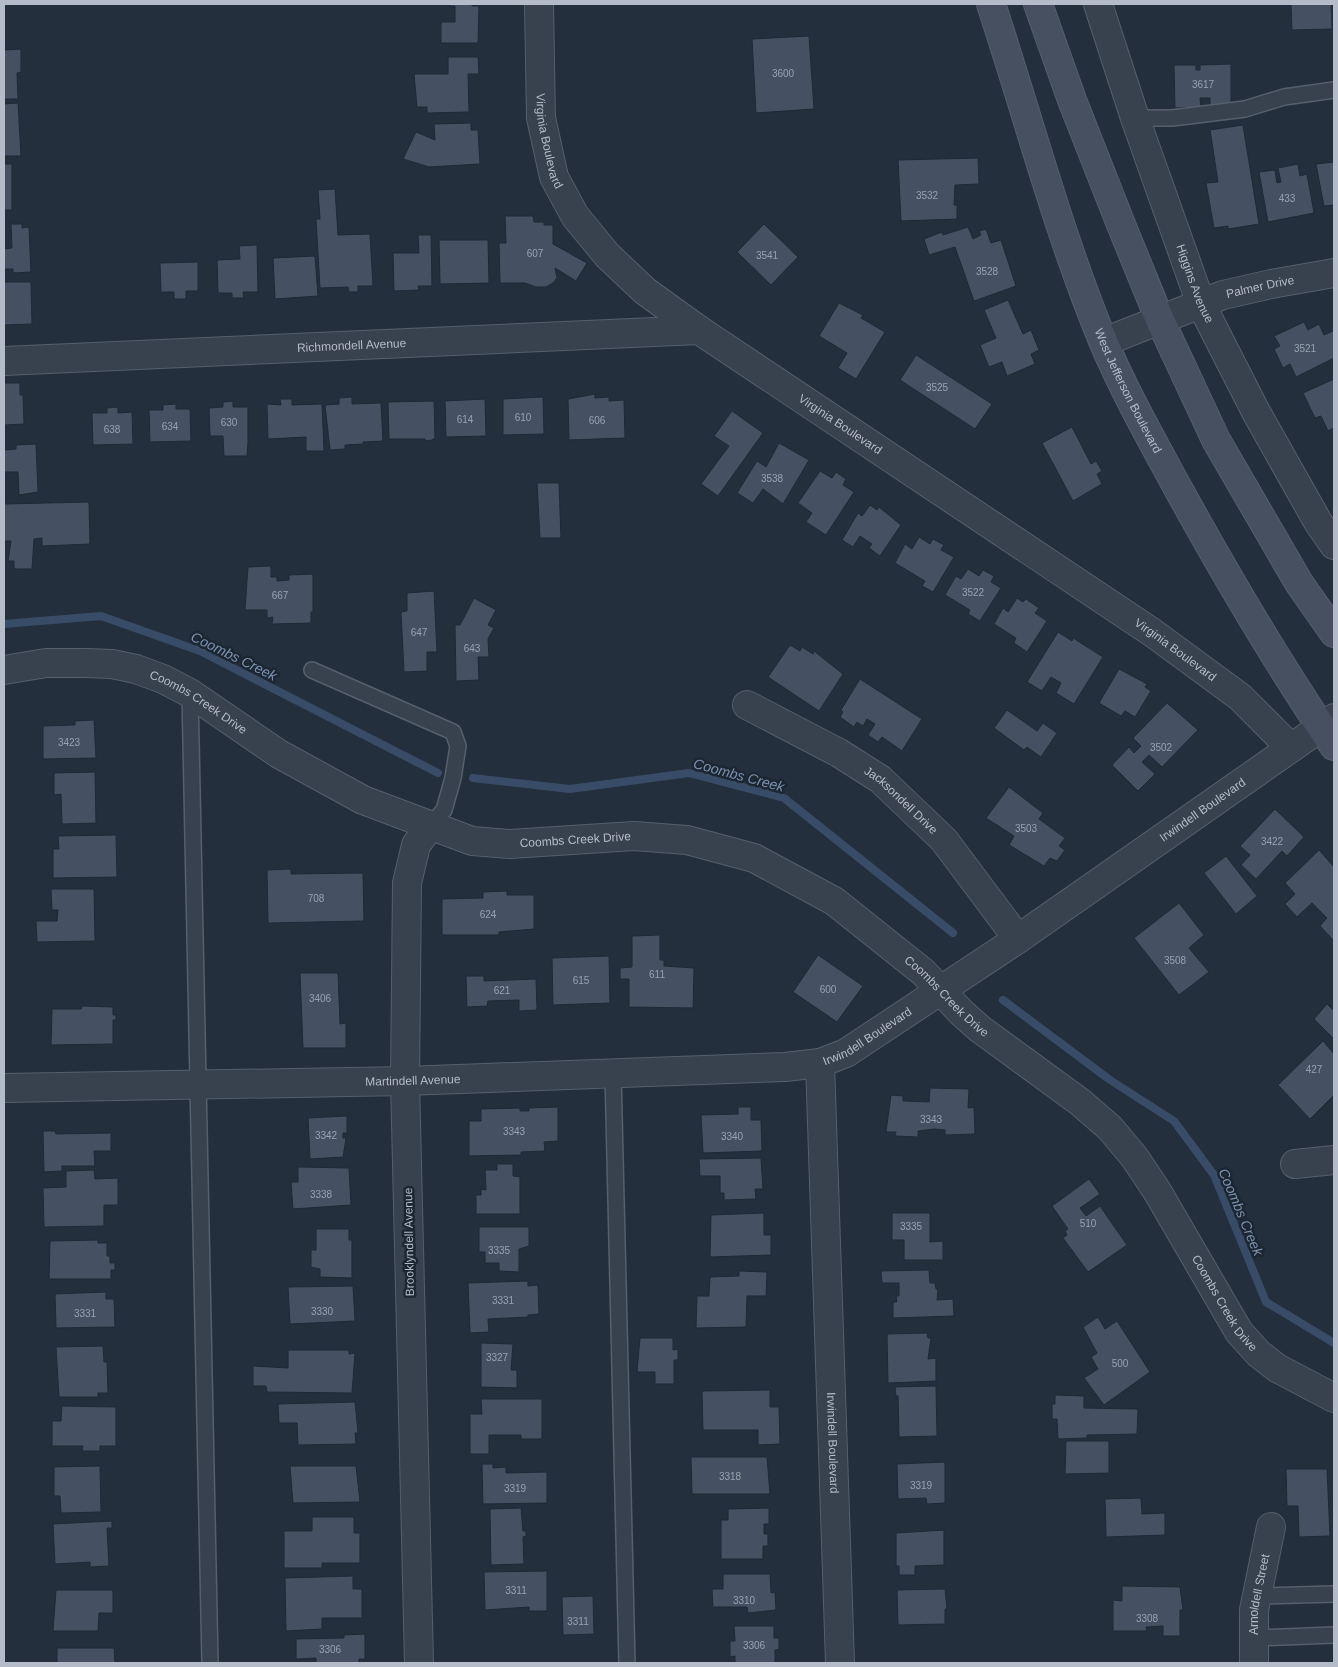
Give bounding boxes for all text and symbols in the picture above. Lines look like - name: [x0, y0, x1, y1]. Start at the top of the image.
- house number: 3600: [772, 68, 795, 79]
- house number: 3617: [1192, 79, 1215, 90]
- street label: Virginia Boulevard: [534, 93, 566, 191]
- house number: 3532: [916, 190, 939, 201]
- house number: 433: [1279, 193, 1296, 204]
- street label: Higgins Avenue: [1173, 242, 1217, 326]
- house number: 607: [527, 248, 544, 259]
- house number: 3541: [756, 250, 779, 261]
- house number: 3528: [976, 266, 999, 277]
- street label: Palmer Drive: [1225, 273, 1296, 301]
- street label: West Jefferson Boulevard: [1092, 327, 1165, 456]
- street label: Richmondell Avenue: [297, 336, 407, 355]
- house number: 3521: [1294, 343, 1317, 354]
- house number: 3525: [926, 382, 949, 393]
- street label: Virginia Boulevard: [796, 391, 885, 457]
- house number: 610: [515, 412, 532, 423]
- house number: 614: [457, 414, 474, 425]
- house number: 606: [589, 415, 606, 426]
- house number: 630: [221, 417, 238, 428]
- house number: 634: [162, 421, 179, 432]
- house number: 638: [104, 424, 121, 435]
- house number: 3538: [761, 473, 784, 484]
- house number: 3522: [962, 587, 985, 598]
- house number: 667: [272, 590, 289, 601]
- street label: Virginia Boulevard: [1132, 616, 1219, 684]
- house number: 647: [411, 627, 428, 638]
- water label: Coombs Creek: [189, 628, 280, 684]
- house number: 643: [464, 643, 481, 654]
- street label: Coombs Creek Drive: [148, 668, 250, 737]
- house number: 3423: [58, 737, 81, 748]
- house number: 3502: [1150, 742, 1173, 753]
- water label: Coombs Creek: [692, 755, 787, 795]
- street label: Jacksondell Drive: [862, 764, 941, 837]
- street label: Irwindell Boulevard: [1157, 775, 1248, 845]
- house number: 3503: [1015, 823, 1038, 834]
- street label: Coombs Creek Drive: [519, 829, 632, 850]
- house number: 3422: [1261, 836, 1284, 847]
- house number: 708: [308, 893, 325, 904]
- house number: 624: [480, 909, 497, 920]
- street label: Coombs Creek Drive: [902, 953, 992, 1040]
- house number: 3508: [1164, 955, 1187, 966]
- house number: 611: [649, 969, 665, 980]
- house number: 615: [573, 975, 590, 986]
- house number: 600: [820, 984, 837, 995]
- house number: 621: [494, 985, 511, 996]
- house number: 3406: [309, 993, 332, 1004]
- street label: Irwindell Boulevard: [821, 1004, 914, 1068]
- house number: 427: [1306, 1064, 1323, 1075]
- street label: Martindell Avenue: [365, 1072, 461, 1089]
- house number: 3343: [920, 1114, 943, 1125]
- house number: 3343: [503, 1126, 526, 1137]
- house number: 3342: [315, 1130, 338, 1141]
- house number: 3340: [721, 1131, 744, 1142]
- water label: Coombs Creek: [1215, 1166, 1267, 1259]
- street label: Brooklyndell Avenue: [401, 1187, 417, 1296]
- house number: 3338: [310, 1189, 333, 1200]
- house number: 510: [1080, 1218, 1097, 1229]
- house number: 3335: [900, 1221, 923, 1232]
- house number: 3335: [488, 1245, 511, 1256]
- street label: Coombs Creek Drive: [1189, 1253, 1260, 1354]
- house number: 3331: [492, 1295, 515, 1306]
- house number: 3330: [311, 1306, 334, 1317]
- house number: 3331: [74, 1308, 97, 1319]
- house number: 3327: [486, 1352, 509, 1363]
- house number: 500: [1112, 1358, 1129, 1369]
- street label: Irwindell Boulevard: [824, 1392, 841, 1494]
- house number: 3318: [719, 1471, 742, 1482]
- house number: 3319: [910, 1480, 933, 1491]
- house number: 3319: [504, 1483, 527, 1494]
- street label: Arnoldell Street: [1247, 1552, 1272, 1635]
- house number: 3311: [505, 1585, 527, 1596]
- house number: 3310: [733, 1595, 756, 1606]
- house number: 3308: [1136, 1613, 1159, 1624]
- house number: 3311: [567, 1616, 589, 1627]
- house number: 3306: [743, 1640, 766, 1651]
- house number: 3306: [319, 1644, 342, 1655]

